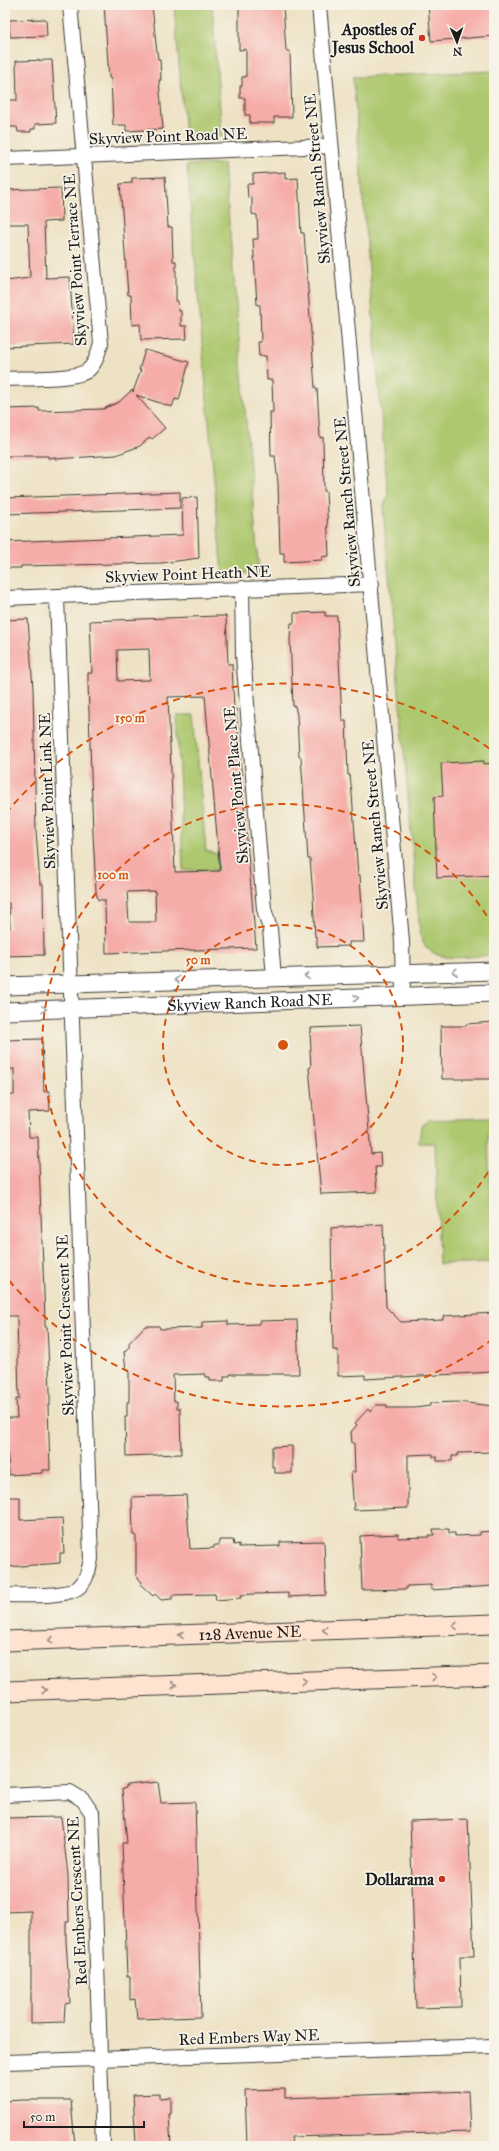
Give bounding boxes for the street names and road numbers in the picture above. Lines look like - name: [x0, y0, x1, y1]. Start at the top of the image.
- street label: Skyview Ranch Street NE: [300, 93, 334, 265]
- street label: Skyview Point Road NE: [89, 124, 247, 148]
- street label: Skyview Point Terrace NE: [59, 173, 91, 347]
- street label: Skyview Ranch Street NE: [330, 416, 364, 588]
- street label: Skyview Point Heath NE: [105, 562, 271, 586]
- street label: Skyview Point Place NE: [220, 705, 252, 865]
- street label: Skyview Point Link NE: [35, 712, 59, 870]
- street label: Skyview Ranch Street NE: [358, 739, 392, 911]
- street label: Skyview Ranch Road NE: [167, 989, 333, 1015]
- street label: Skyview Point Crescent NE: [52, 1234, 78, 1416]
- street label: 128 Avenue NE: [198, 1621, 302, 1644]
- street label: Red Embers Crescent NE: [63, 1816, 91, 1986]
- street label: Red Embers Way NE: [178, 2025, 320, 2049]

